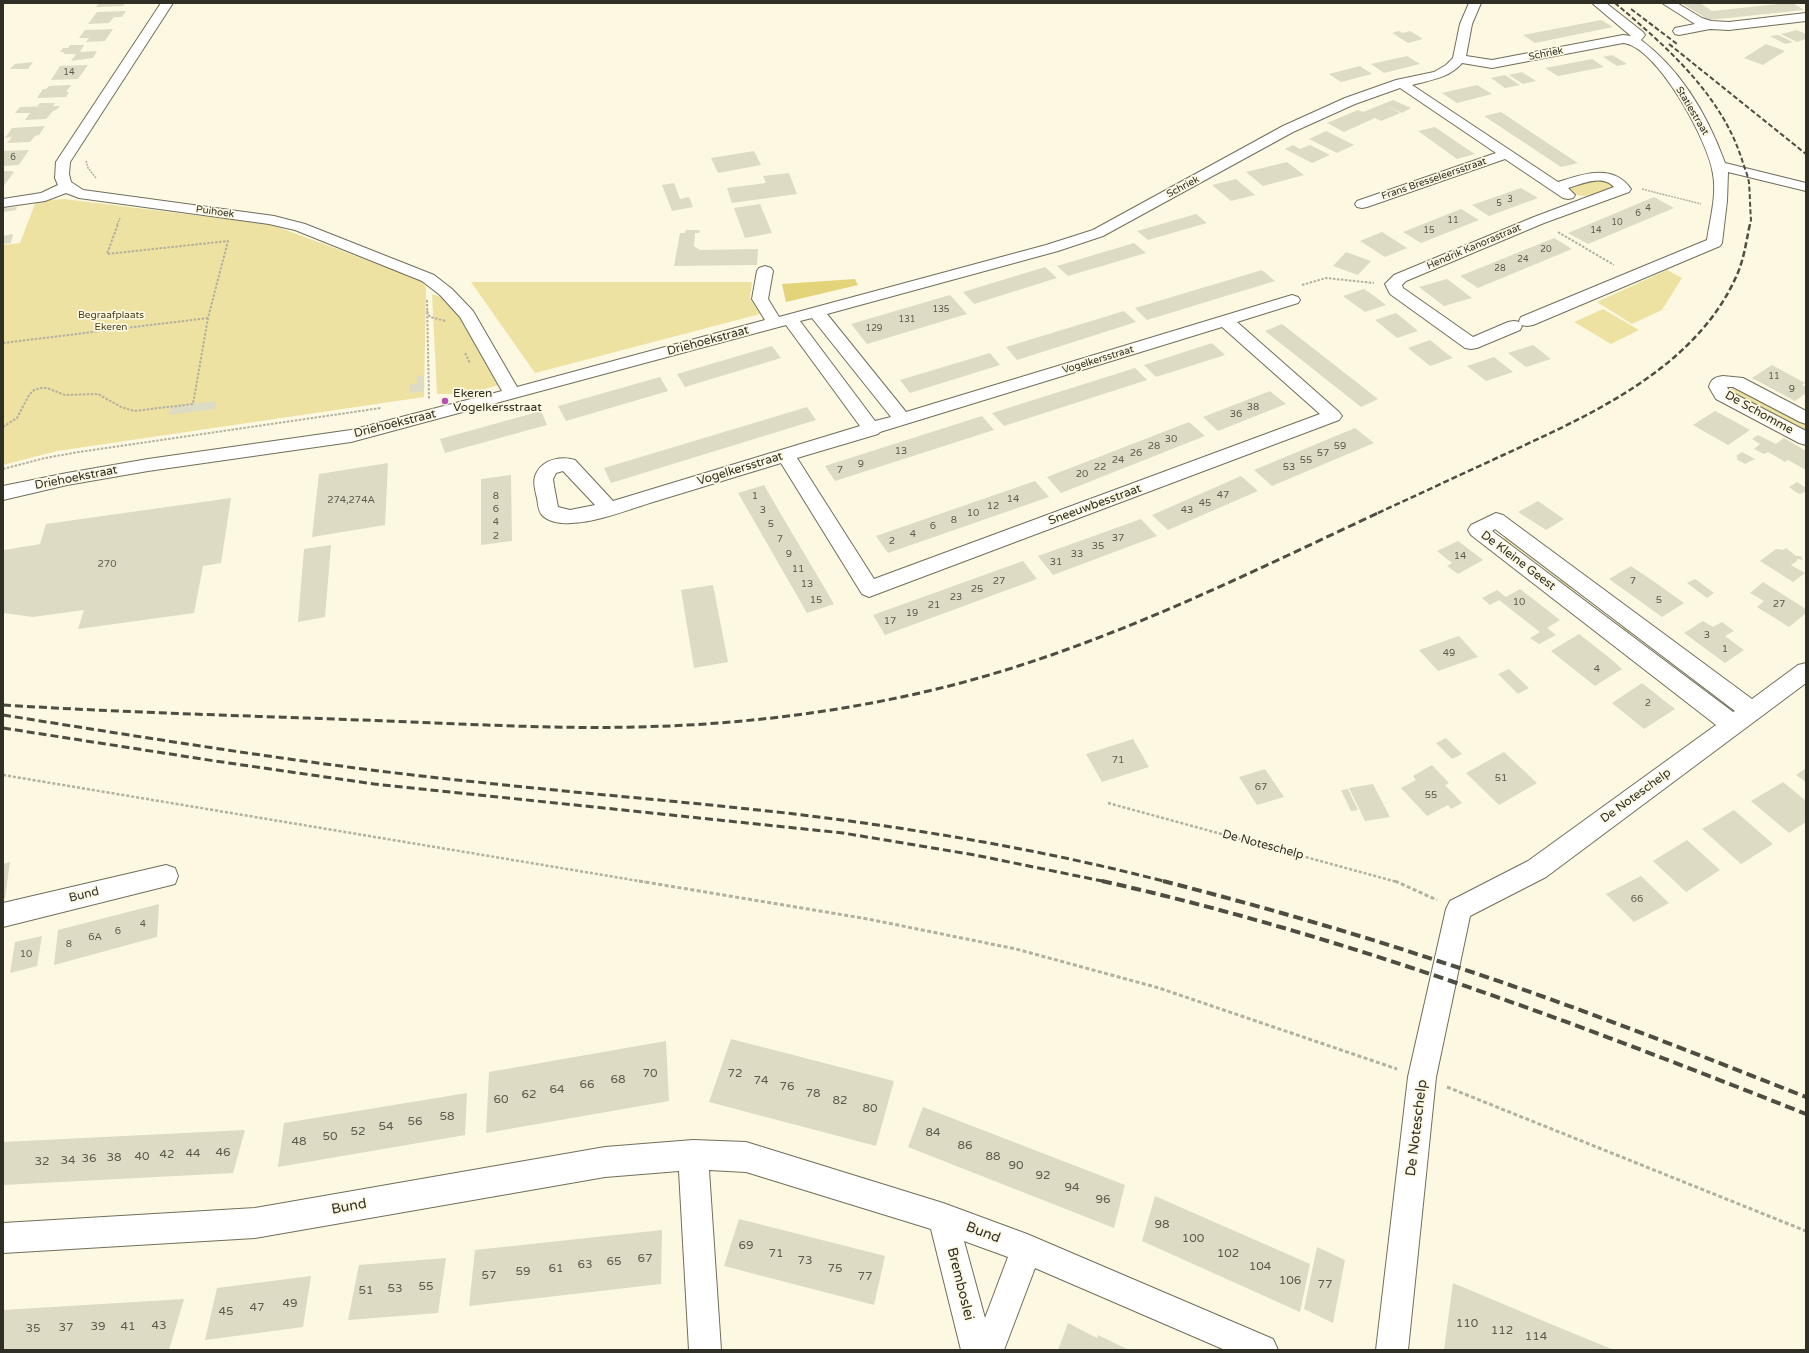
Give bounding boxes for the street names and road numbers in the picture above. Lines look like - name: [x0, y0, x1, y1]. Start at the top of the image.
- street label: Schriek: [1528, 45, 1564, 63]
- street label: Statiestraat: [1673, 85, 1711, 137]
- street label: Frans Bresseleersstraat: [1380, 155, 1488, 203]
- street label: Schriek: [1165, 173, 1201, 201]
- street label: Puihoek: [195, 203, 235, 221]
- street label: Hendrik Kanorastraat: [1425, 222, 1523, 272]
- street label: Driehoekstraat: [666, 323, 750, 359]
- street label: Vogelkersstraat: [1061, 343, 1135, 377]
- street label: De Schomme: [1722, 388, 1796, 438]
- street label: Driehoekstraat: [353, 407, 437, 441]
- street label: Vogelkersstraat: [695, 449, 785, 489]
- street label: Driehoekstraat: [33, 463, 119, 493]
- street label: Sneeuwbesstraat: [1047, 481, 1143, 529]
- street label: De Kleine Geest: [1478, 528, 1558, 594]
- street label: De Noteschelp: [1598, 766, 1674, 826]
- street label: De Noteschelp: [1221, 827, 1305, 863]
- street label: Bund: [67, 884, 101, 906]
- street label: De Noteschelp: [1403, 1079, 1431, 1177]
- street label: Bund: [330, 1196, 368, 1218]
- street label: Bund: [963, 1219, 1003, 1247]
- street label: Bremboslei: [943, 1246, 977, 1322]

